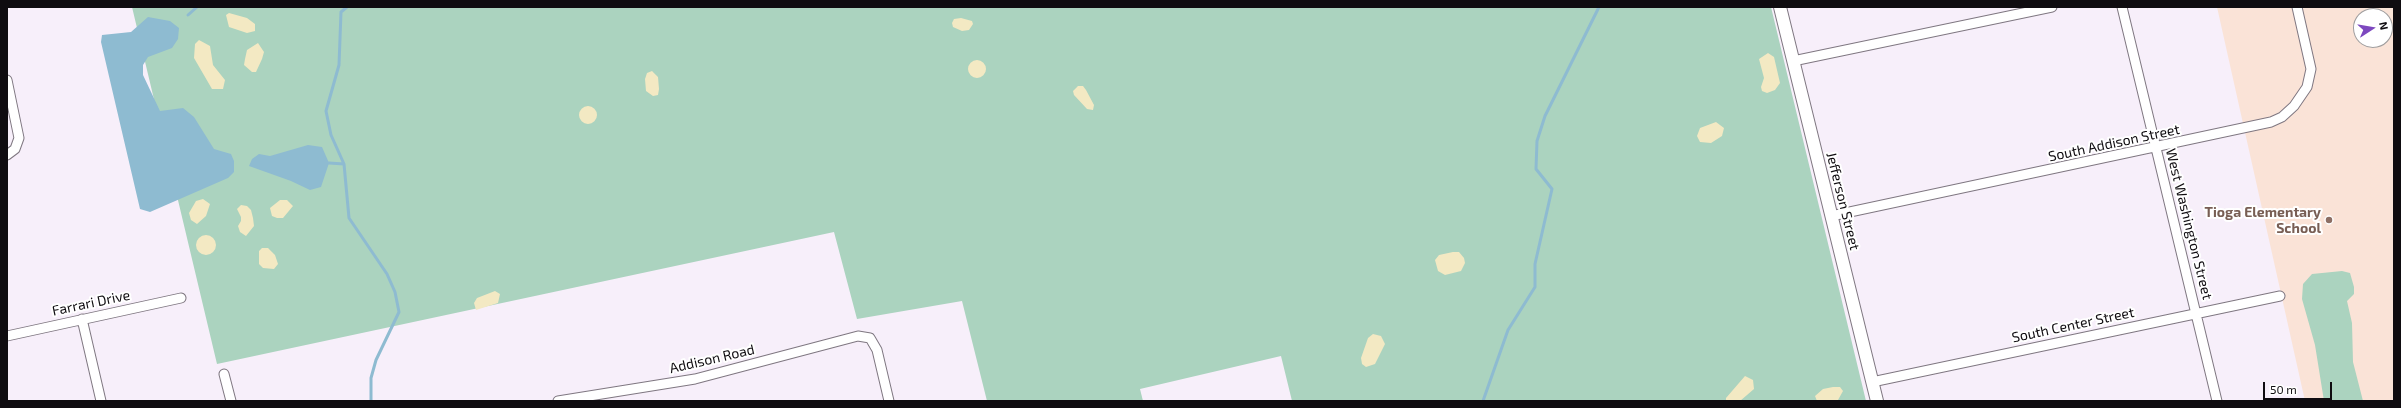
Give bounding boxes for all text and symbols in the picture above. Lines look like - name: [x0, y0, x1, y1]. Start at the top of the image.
- north arrow: [2353, 8, 2393, 48]
- text: N: [2377, 20, 2391, 31]
- street label: South Addison Street: [2047, 121, 2181, 165]
- street label: West Washington Street: [2162, 147, 2216, 301]
- street label: Jefferson Street: [1823, 150, 1863, 252]
- place label: Tioga Elementary School: [2205, 204, 2321, 236]
- marker: Tioga Elementary School: [2324, 215, 2334, 225]
- street label: Farrari Drive: [50, 287, 132, 319]
- street label: South Center Street: [2010, 304, 2136, 346]
- street label: Addison Road: [668, 341, 756, 377]
- scale bar: [2265, 374, 2334, 400]
- text: 50 m: [2270, 382, 2297, 396]

